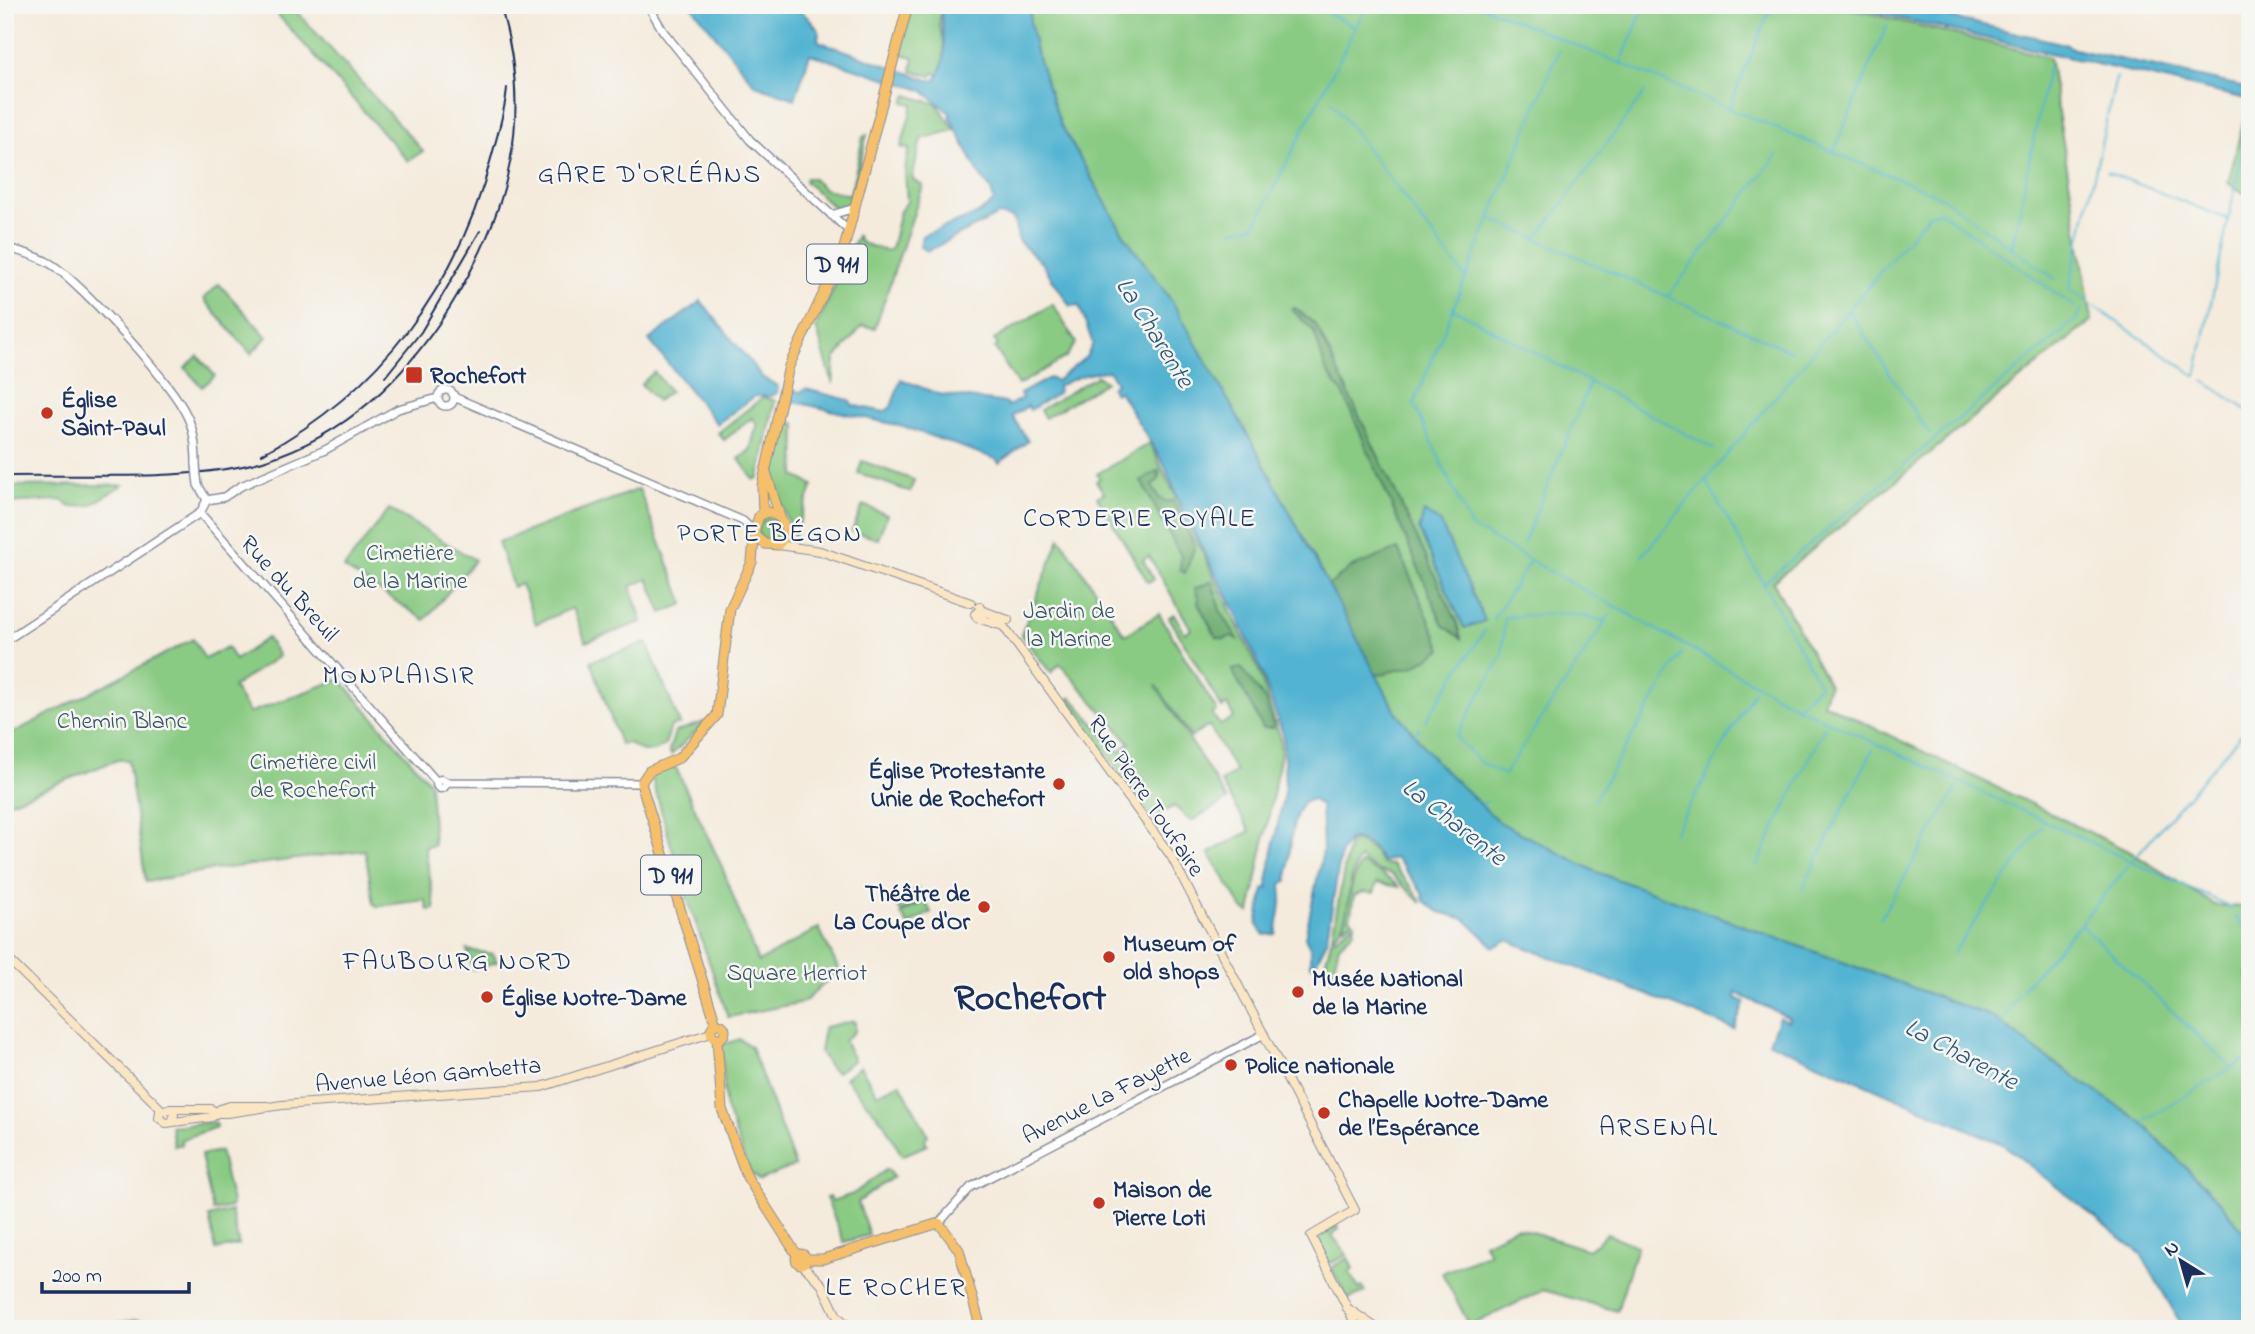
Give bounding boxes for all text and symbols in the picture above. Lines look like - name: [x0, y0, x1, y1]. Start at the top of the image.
- district label: GARE D'ORLÉANS: [538, 157, 762, 195]
- road number: D 911: [807, 244, 867, 284]
- water label: La Charente: [1105, 271, 1203, 397]
- place label: Rochefort: [430, 360, 527, 395]
- marker: Rochefort: [404, 365, 424, 385]
- place label: Église Saint-Paul: [61, 384, 166, 447]
- marker: Église Saint-Paul: [39, 405, 55, 421]
- district label: CORDERIE ROYALE: [1023, 501, 1257, 539]
- district label: PORTE BÉGON: [677, 516, 863, 554]
- street label: Rue du Breuil: [231, 528, 346, 651]
- park label: Cimetière de la Marine: [352, 537, 468, 600]
- park label: Jardin de la Marine: [1023, 595, 1115, 658]
- district label: MONPLAISIR: [323, 658, 475, 696]
- park label: Chemin Blanc: [57, 705, 187, 740]
- street label: Rue Pierre Toufaire: [1078, 709, 1212, 884]
- park label: Cimetière civil de Rochefort: [250, 746, 376, 809]
- place label: Église Protestante Unie de Rochefort: [868, 755, 1046, 818]
- water label: La Charente: [1393, 770, 1515, 877]
- marker: Église Protestante Unie de Rochefort: [1051, 776, 1067, 792]
- road number: D 911: [641, 856, 701, 894]
- place label: Théâtre de La Coupe d'Or: [834, 878, 971, 941]
- marker: Théâtre de La Coupe d'Or: [976, 899, 992, 915]
- place label: Museum of old shops: [1123, 928, 1237, 991]
- district label: FAUBOURG NORD: [342, 944, 573, 982]
- marker: Museum of old shops: [1101, 949, 1117, 965]
- park label: Square Herriot: [727, 957, 867, 992]
- place label: Musée National de la Marine: [1312, 963, 1463, 1026]
- district label: Rochefort: [954, 972, 1106, 1028]
- place label: Église Notre-Dame: [501, 982, 688, 1018]
- marker: Musée National de la Marine: [1290, 984, 1306, 1000]
- marker: Église Notre-Dame: [479, 989, 495, 1005]
- water label: La Charente: [1897, 1010, 2025, 1102]
- street label: Avenue La Fayette: [1017, 1040, 1198, 1156]
- street label: Avenue Léon Gambetta: [314, 1049, 543, 1104]
- place label: Police nationale: [1245, 1050, 1395, 1085]
- marker: Police nationale: [1223, 1057, 1239, 1073]
- place label: Chapelle Notre-Dame de l’Espérance: [1338, 1084, 1549, 1147]
- marker: Chapelle Notre-Dame de l’Espérance: [1316, 1105, 1332, 1121]
- district label: ARSENAL: [1599, 1110, 1719, 1148]
- place label: Maison de Pierre Loti: [1113, 1174, 1213, 1237]
- marker: Maison de Pierre Loti: [1091, 1195, 1107, 1211]
- north arrow: [2146, 1226, 2216, 1296]
- text: N: [2159, 1235, 2186, 1264]
- scale bar: [42, 1250, 189, 1294]
- text: 200 m: [52, 1262, 102, 1292]
- district label: LE ROCHER: [825, 1270, 967, 1308]

